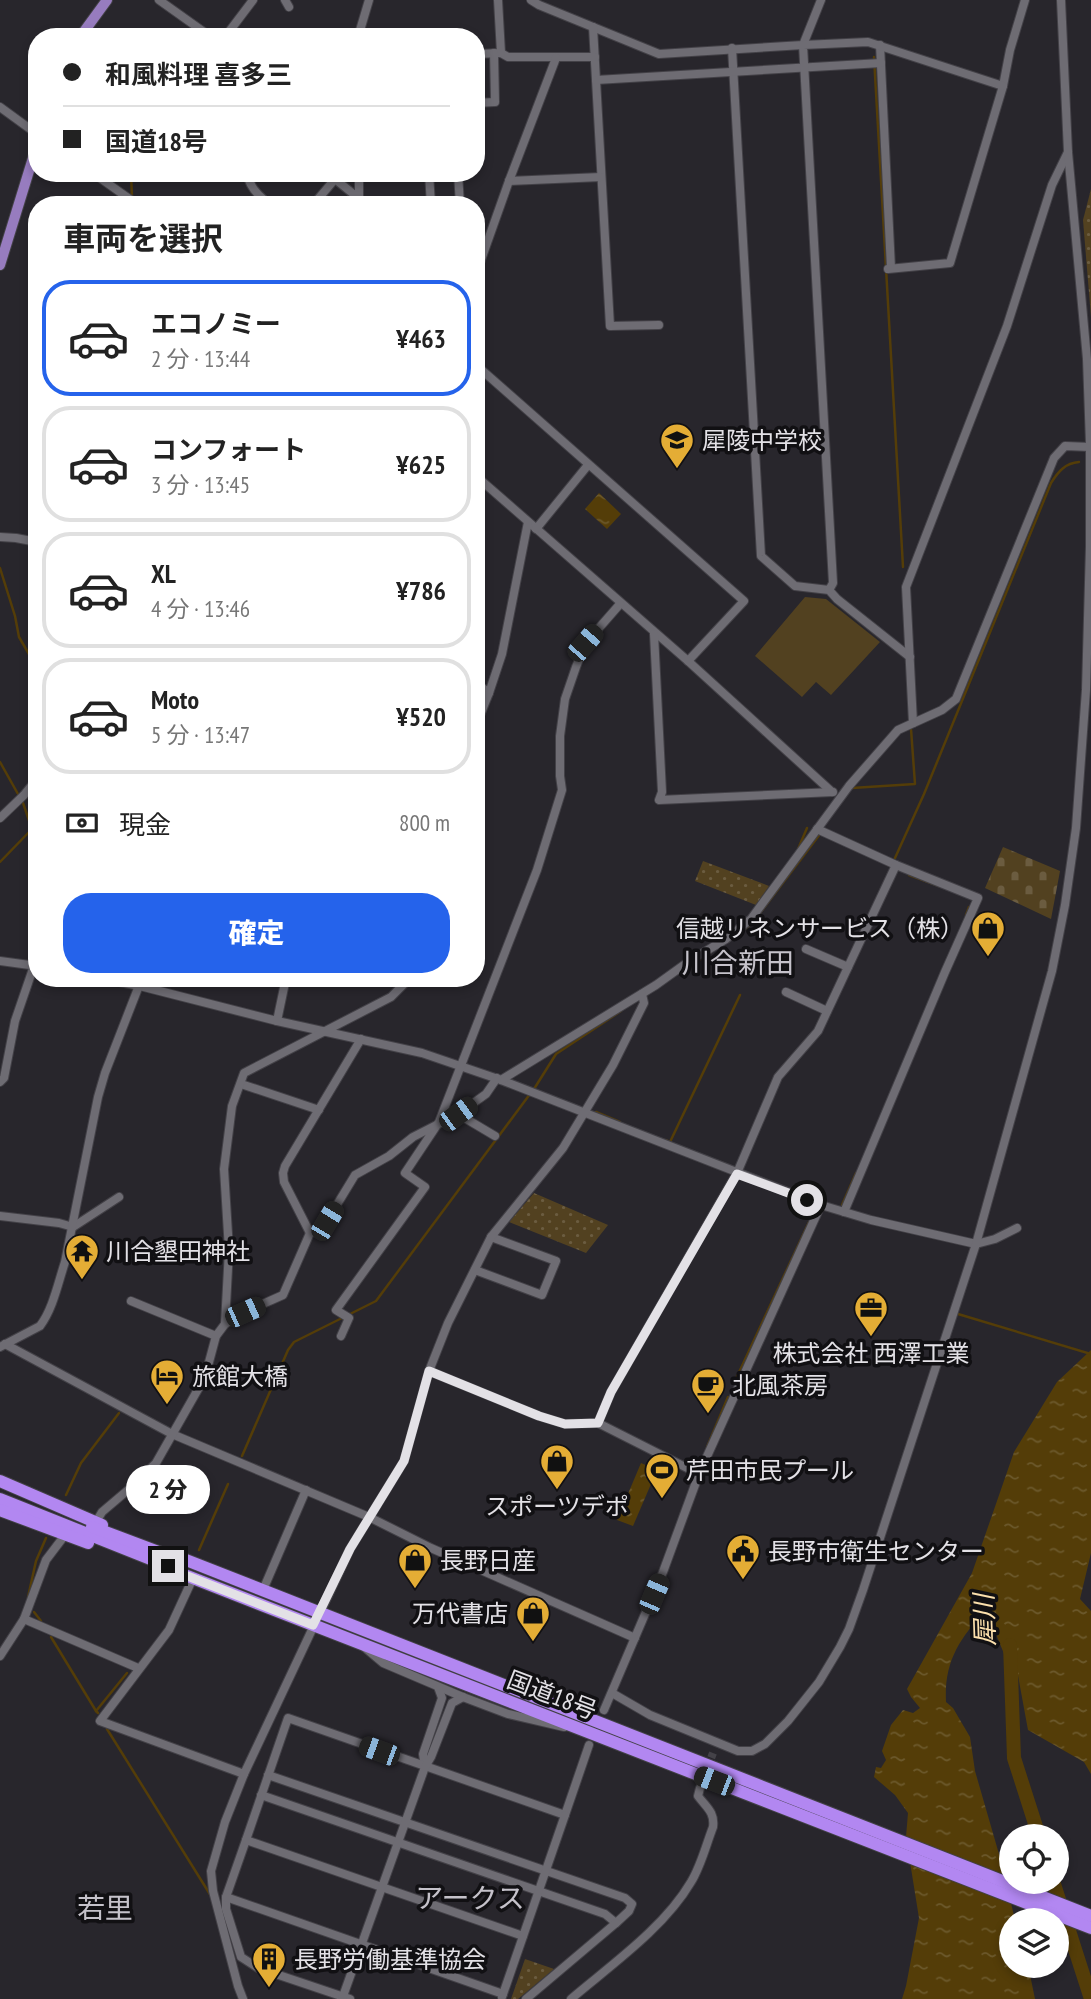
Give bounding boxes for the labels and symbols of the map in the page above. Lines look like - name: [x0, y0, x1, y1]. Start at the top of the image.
- school or university icon: 犀陵中学校: [658, 421, 696, 470]
- place label: 犀陵中学校: [702, 425, 822, 456]
- car: [564, 620, 607, 666]
- shop icon: 信越リネンサービス（株）: [969, 909, 1007, 958]
- place label: 信越リネンサービス（株）: [676, 913, 964, 944]
- district label: 川合新田: [682, 944, 794, 981]
- car: [435, 1093, 482, 1135]
- route start: [791, 1184, 823, 1216]
- car: [308, 1198, 347, 1244]
- temple icon: 川合墾田神社: [63, 1232, 101, 1281]
- place label: 川合墾田神社: [106, 1236, 250, 1267]
- office icon: 株式会社 西澤工業: [852, 1289, 890, 1338]
- car: [222, 1294, 269, 1330]
- place label: 株式会社 西澤工業: [772, 1338, 970, 1369]
- hotel icon: 旅館大橋: [148, 1357, 186, 1406]
- place label: 旅館大橋: [192, 1361, 288, 1392]
- cafe icon: 北風茶房: [689, 1366, 727, 1415]
- place label: 北風茶房: [732, 1370, 828, 1401]
- shop icon: スポーツデポ: [538, 1442, 576, 1491]
- sports icon: 芹田市民プール: [643, 1451, 681, 1500]
- place label: 芹田市民プール: [686, 1455, 854, 1486]
- callout: 2 分: [126, 1464, 210, 1514]
- place label: スポーツデポ: [485, 1491, 629, 1522]
- public building icon: 長野市衛生センター: [724, 1532, 762, 1581]
- place label: 長野市衛生センター: [768, 1536, 984, 1567]
- shop icon: 長野日産: [396, 1541, 434, 1590]
- place label: 長野日産: [440, 1545, 536, 1576]
- route end: [152, 1550, 184, 1582]
- car: [637, 1571, 672, 1617]
- water label: 犀川: [966, 1590, 1001, 1647]
- shop icon: 万代書店: [514, 1594, 552, 1643]
- place label: 万代書店: [412, 1598, 508, 1629]
- street label: 国道18号: [503, 1664, 601, 1726]
- car: [356, 1734, 403, 1768]
- car: [691, 1764, 738, 1798]
- district label: アークス: [415, 1879, 525, 1916]
- district label: 若里: [77, 1889, 133, 1926]
- building icon: 長野労働基準協会: [250, 1940, 288, 1989]
- place label: 長野労働基準協会: [294, 1944, 486, 1975]

